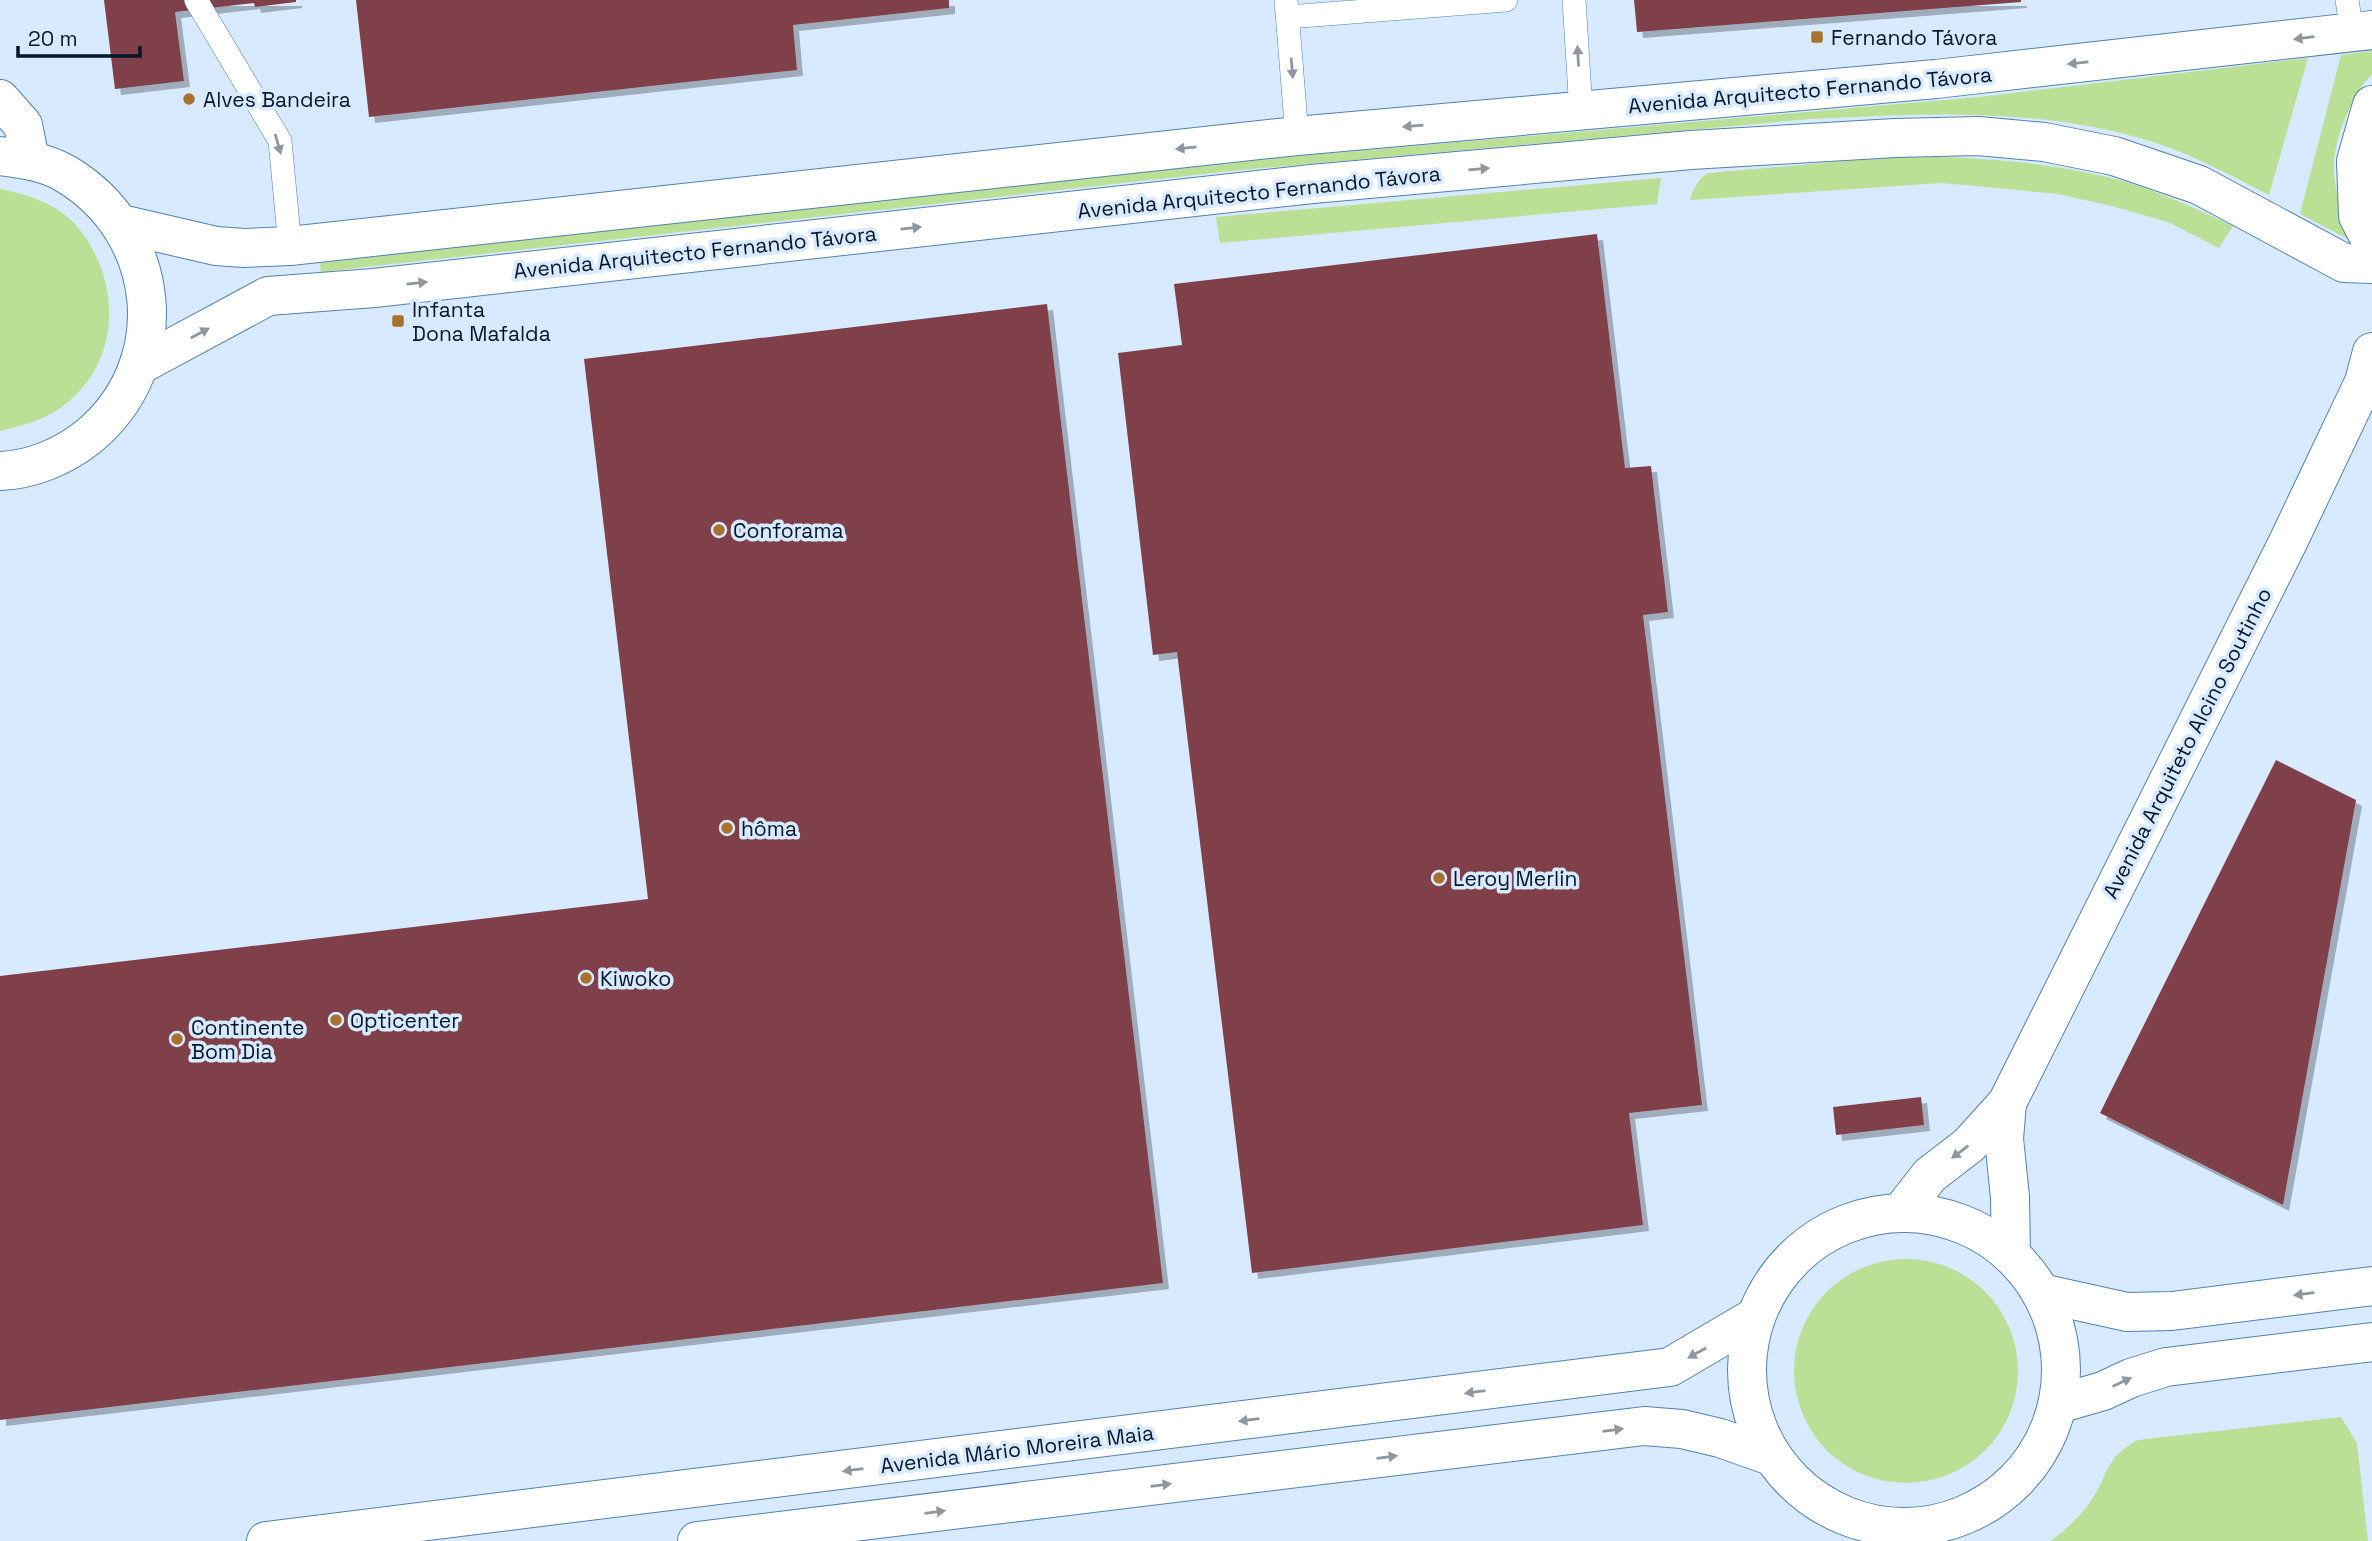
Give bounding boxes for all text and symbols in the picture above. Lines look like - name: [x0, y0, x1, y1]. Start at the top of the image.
- scale bar: [18, 14, 140, 58]
- place label: Fernando Távora: [1831, 24, 1997, 51]
- text: 20 m: [28, 25, 78, 52]
- marker: Fernando Távora: [1809, 29, 1825, 45]
- one-way arrow: [2293, 32, 2315, 43]
- one-way arrow: [1572, 44, 1583, 66]
- one-way arrow: [1287, 57, 1298, 79]
- one-way arrow: [2067, 58, 2089, 69]
- street label: Avenida Arquitecto Fernando Távora: [1627, 61, 1993, 119]
- place label: Alves Bandeira: [203, 86, 351, 113]
- marker: Alves Bandeira: [181, 91, 197, 107]
- one-way arrow: [1401, 121, 1423, 132]
- one-way arrow: [274, 133, 284, 154]
- one-way arrow: [1175, 143, 1197, 154]
- street label: Avenida Arquitecto Fernando Távora: [1076, 159, 1442, 225]
- one-way arrow: [1468, 163, 1490, 174]
- street label: Avenida Arquitecto Fernando Távora: [512, 219, 878, 285]
- one-way arrow: [901, 223, 923, 234]
- one-way arrow: [407, 277, 429, 288]
- place label: Infanta Dona Mafalda: [412, 296, 551, 347]
- marker: Infanta Dona Mafalda: [390, 313, 406, 329]
- one-way arrow: [190, 327, 210, 339]
- place label: Conforama: [733, 517, 844, 544]
- marker: Conforama: [711, 522, 727, 538]
- street label: Avenida Arquiteto Alcino Soutinho: [2097, 583, 2277, 903]
- place label: hôma: [741, 815, 797, 842]
- marker: hôma: [719, 820, 735, 836]
- place label: Leroy Merlin: [1453, 865, 1577, 892]
- marker: Leroy Merlin: [1431, 870, 1447, 886]
- place label: Kiwoko: [600, 965, 671, 992]
- marker: Kiwoko: [578, 970, 594, 986]
- place label: Opticenter: [350, 1007, 459, 1034]
- marker: Opticenter: [328, 1012, 344, 1028]
- place label: Continente Bom Dia: [191, 1014, 304, 1065]
- marker: Continente Bom Dia: [169, 1031, 185, 1047]
- one-way arrow: [1951, 1145, 1969, 1159]
- one-way arrow: [2293, 1289, 2315, 1300]
- one-way arrow: [1687, 1347, 1707, 1359]
- one-way arrow: [2112, 1376, 2132, 1388]
- one-way arrow: [1464, 1386, 1486, 1397]
- one-way arrow: [1238, 1415, 1260, 1426]
- street label: Avenida Mário Moreira Maia: [879, 1419, 1155, 1479]
- one-way arrow: [1602, 1424, 1624, 1435]
- one-way arrow: [1376, 1452, 1398, 1463]
- one-way arrow: [842, 1464, 864, 1475]
- one-way arrow: [1150, 1479, 1172, 1490]
- one-way arrow: [925, 1507, 947, 1518]

